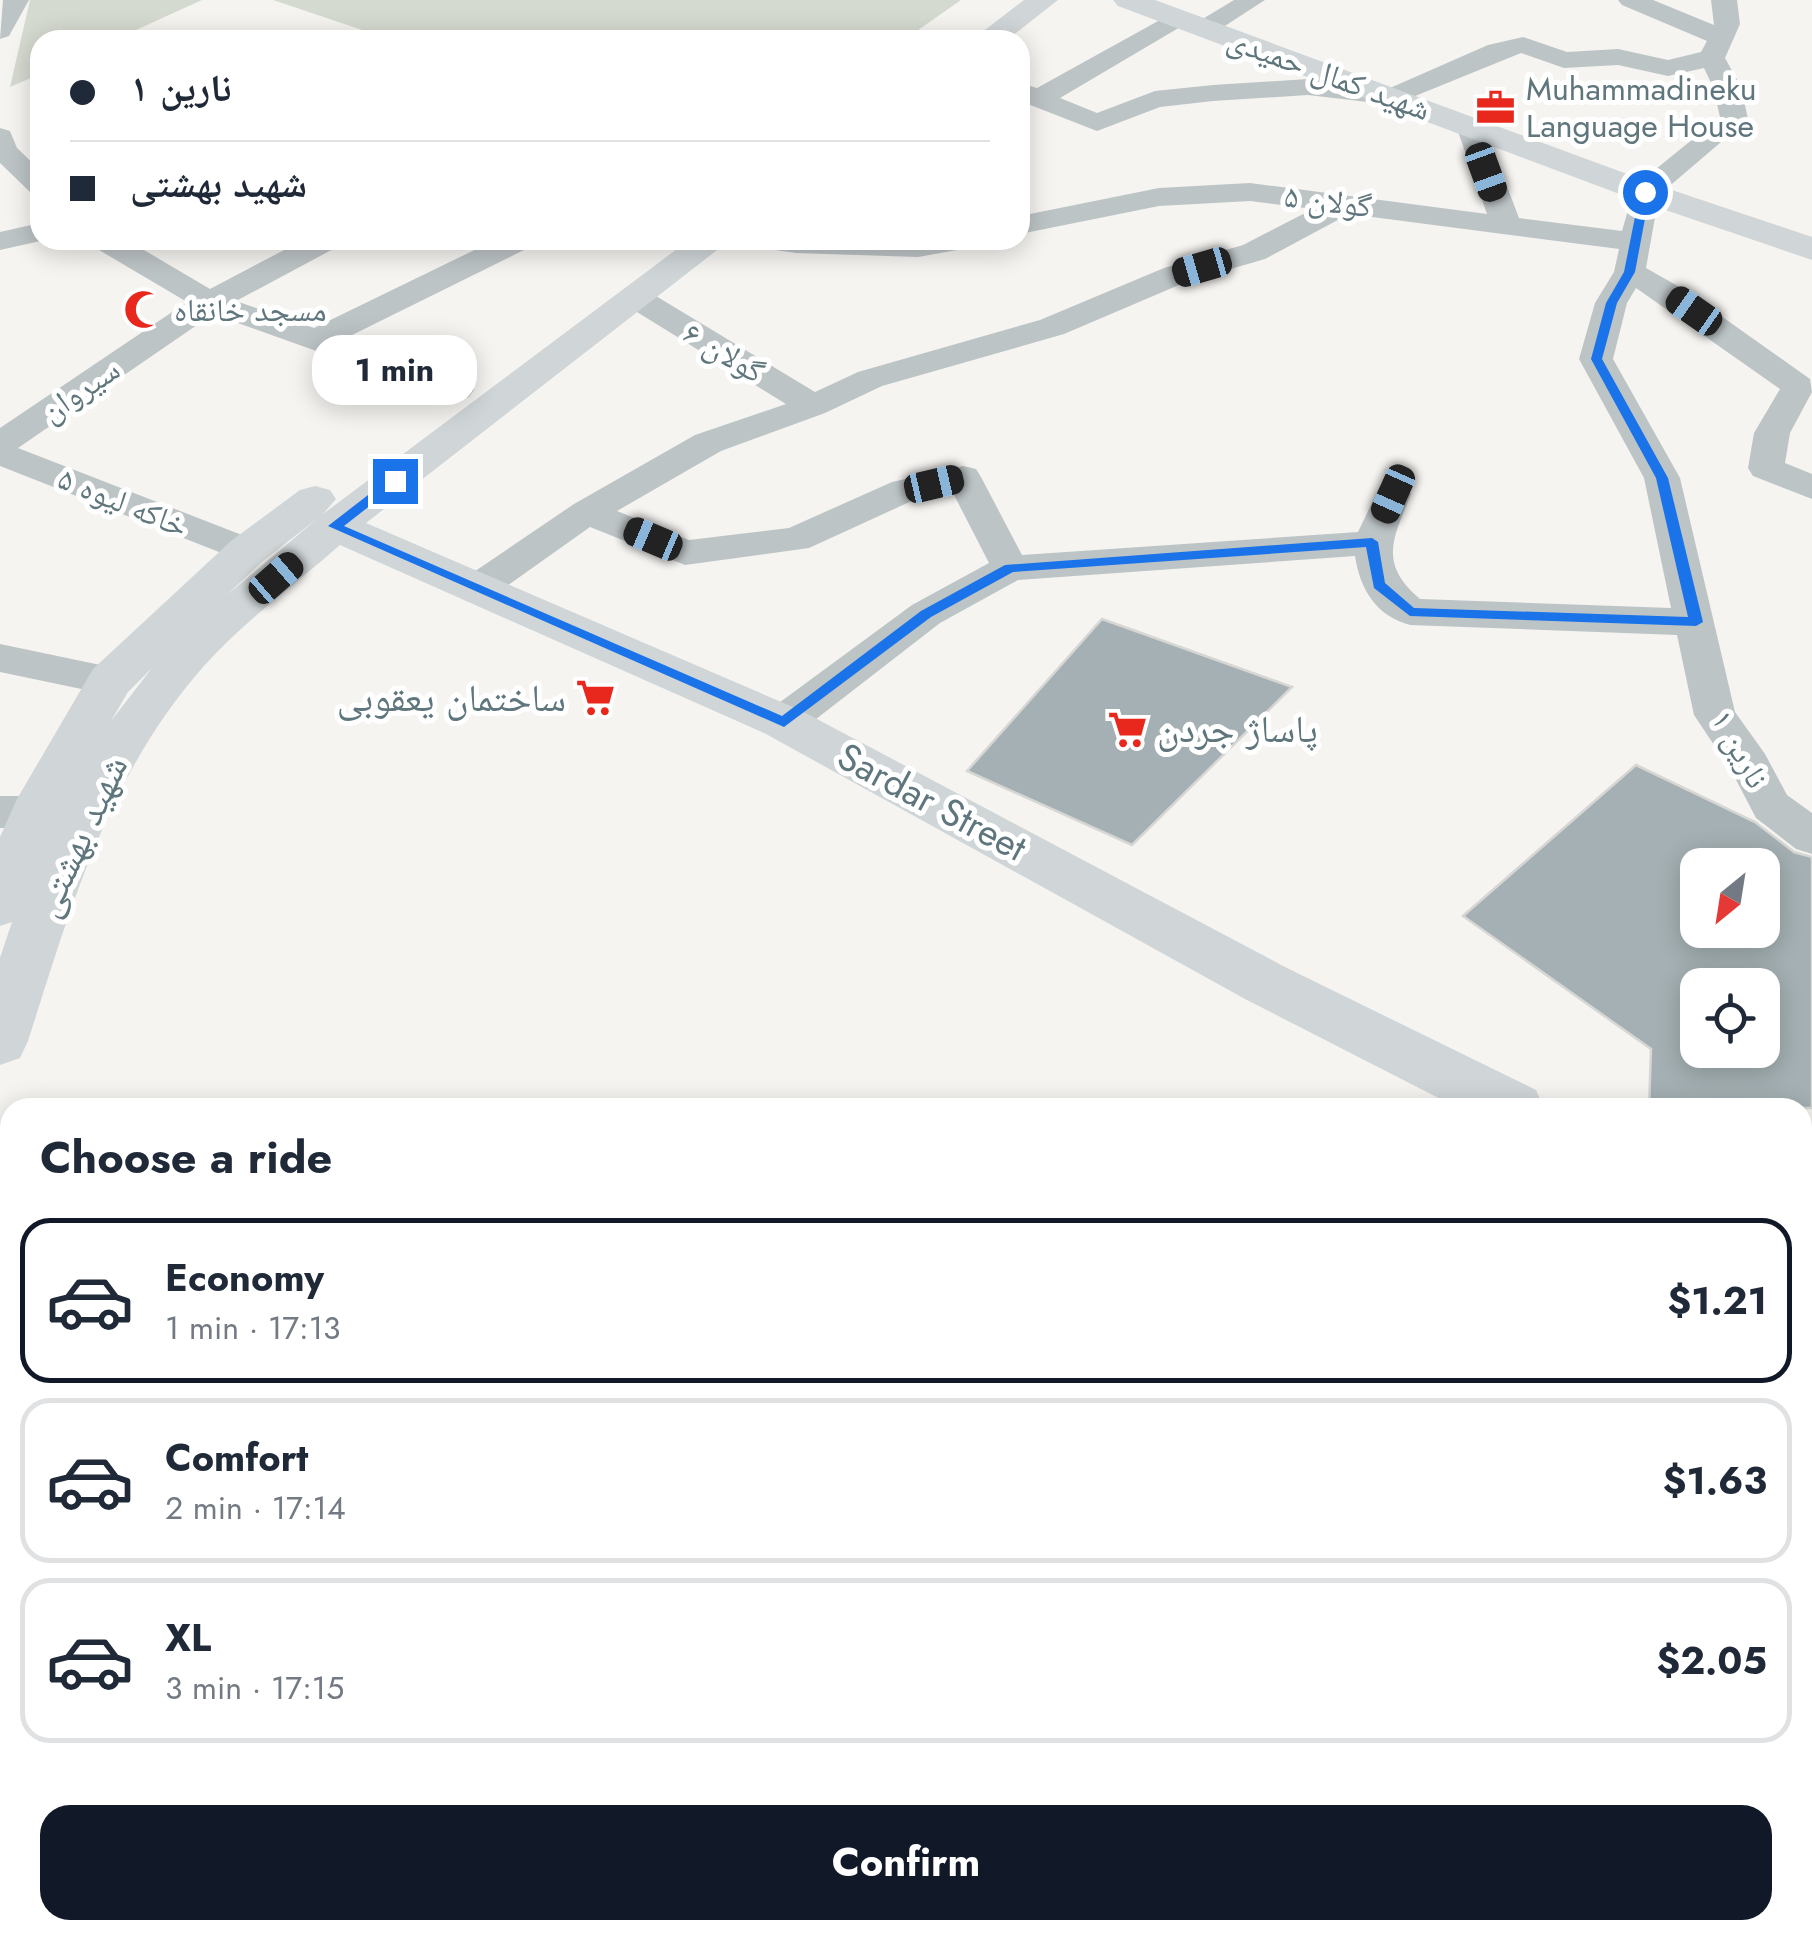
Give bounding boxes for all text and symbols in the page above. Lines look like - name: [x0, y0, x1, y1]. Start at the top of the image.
- street label: شهید کمال حمیدی: [1221, 16, 1437, 132]
- text: نارین ۱: [130, 60, 231, 115]
- place label: Muhammadineku Language House: [1526, 66, 1757, 149]
- office icon: Muhammadineku Language House: [1475, 86, 1517, 128]
- car: [1462, 139, 1510, 205]
- text: شهید بهشتی: [130, 156, 307, 211]
- route start: [1623, 170, 1668, 215]
- street label: گولان ۵: [1282, 173, 1374, 229]
- car: [1169, 244, 1235, 290]
- car: [1661, 282, 1727, 340]
- place label: مسجد خانقاه: [174, 287, 327, 333]
- mosque icon: مسجد خانقاه: [123, 289, 165, 331]
- street label: گولان ۶: [675, 310, 773, 394]
- callout: 1 min: [312, 336, 478, 406]
- street label: سیروان: [31, 347, 129, 433]
- text: 1 min: [355, 347, 434, 393]
- street label: خاکه لیوه ۵: [51, 455, 195, 549]
- route end: [373, 459, 418, 504]
- car: [1367, 460, 1419, 528]
- car: [901, 463, 967, 505]
- car: [620, 513, 686, 565]
- car: [244, 547, 308, 609]
- place label: ساختمان یعقوبی: [337, 670, 566, 725]
- supermarket icon: ساختمان یعقوبی: [575, 677, 617, 719]
- place label: پاساژ جردن: [1157, 701, 1318, 756]
- street label: نارین ۱: [1700, 702, 1780, 796]
- supermarket icon: پاساژ جردن: [1106, 708, 1148, 750]
- street label: Sardar Street: [828, 729, 1037, 874]
- street label: شهید بهشتی: [18, 746, 141, 926]
- north arrow: [1680, 848, 1780, 948]
- map controls: [1680, 848, 1780, 1068]
- button: locate: [1680, 968, 1780, 1068]
- text: Choose a ride: [40, 1125, 332, 1190]
- text: Economy: [165, 1250, 324, 1305]
- icon: car: [45, 1256, 135, 1346]
- text: $1.21: [1668, 1273, 1767, 1328]
- text: 1 min · 17:13: [165, 1305, 341, 1351]
- text: Comfort: [165, 1430, 308, 1485]
- icon: car: [45, 1436, 135, 1526]
- text: $1.63: [1663, 1453, 1767, 1508]
- text: 2 min · 17:14: [165, 1485, 346, 1531]
- text: XL: [165, 1610, 211, 1665]
- icon: car: [45, 1616, 135, 1706]
- text: $2.05: [1657, 1633, 1767, 1688]
- text: 3 min · 17:15: [165, 1665, 344, 1711]
- button: Confirm: [40, 1805, 1772, 1920]

